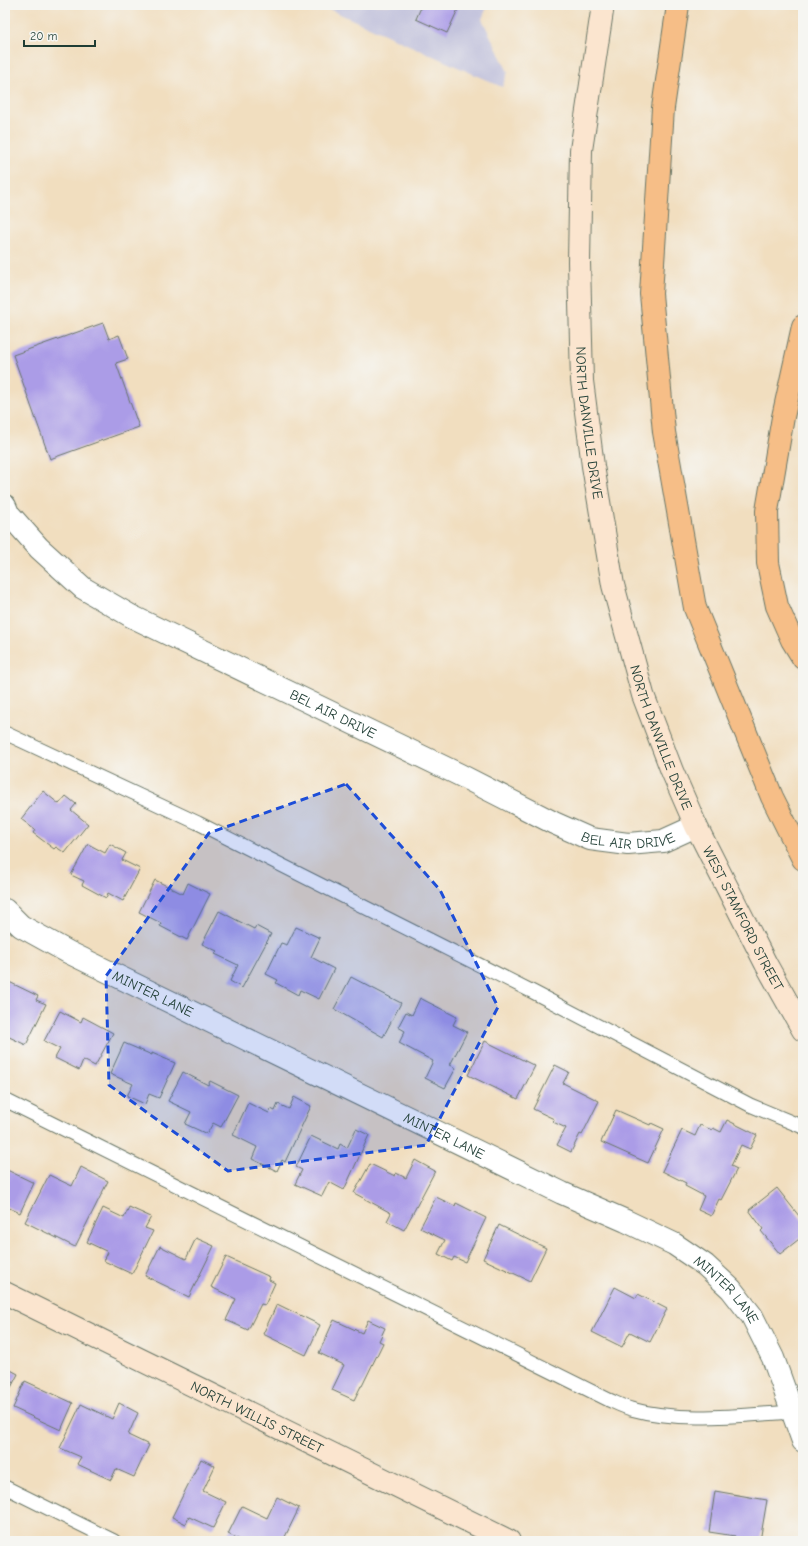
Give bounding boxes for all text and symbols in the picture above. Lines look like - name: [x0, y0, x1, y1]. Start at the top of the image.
- scale bar: [24, 22, 95, 48]
- text: 20 m: [30, 29, 58, 43]
- street label: NORTH DANVILLE DRIVE: [572, 346, 606, 500]
- street label: NORTH DANVILLE DRIVE: [626, 663, 696, 813]
- street label: BEL AIR DRIVE: [287, 686, 379, 742]
- street label: BEL AIR DRIVE: [578, 828, 678, 853]
- street label: WEST STAMFORD STREET: [699, 843, 787, 994]
- street label: MINTER LANE: [110, 967, 196, 1021]
- street label: MINTER LANE: [401, 1109, 487, 1163]
- street label: MINTER LANE: [690, 1252, 762, 1326]
- street label: NORTH WILLIS STREET: [188, 1378, 327, 1458]

